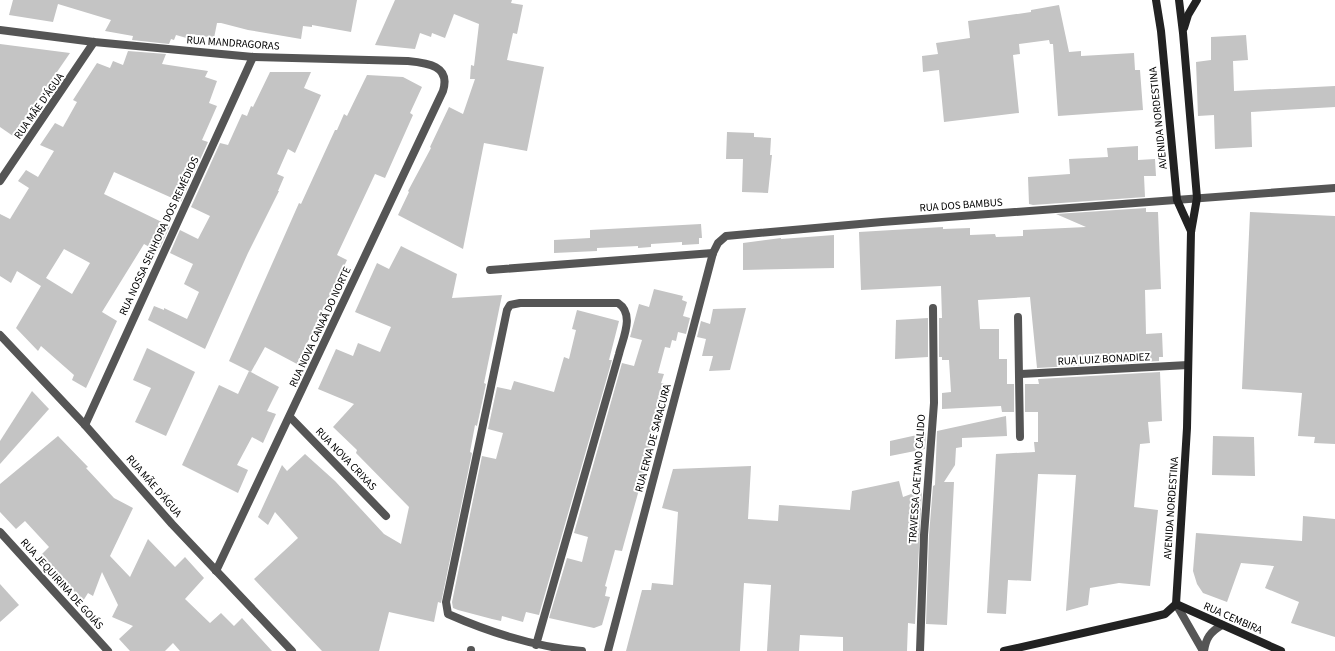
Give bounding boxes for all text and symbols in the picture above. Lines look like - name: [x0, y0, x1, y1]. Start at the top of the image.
- street label: RUA MANDRAGORAS: [186, 32, 280, 54]
- street label: AVENIDA NORDESTINA: [1145, 66, 1171, 170]
- street label: RUA MÃE D'ÁGUA: [11, 70, 67, 142]
- street label: RUA NOSSA SENHORA DOS REMÉDIOS: [115, 154, 203, 318]
- street label: RUA DOS BAMBUS: [919, 195, 1003, 215]
- street label: RUA NOVA CANAÃ DO NORTE: [285, 264, 355, 390]
- street label: RUA LUIZ BONADIEZ: [1057, 349, 1151, 369]
- street label: RUA ERVA DE SARACURA: [631, 382, 675, 494]
- street label: TRAVESSA CAETANO CALIDO: [905, 414, 929, 544]
- street label: RUA NOVA CRIXAS: [312, 424, 380, 494]
- street label: RUA MÃE D'ÁGUA: [123, 452, 185, 520]
- street label: AVENIDA NORDESTINA: [1160, 456, 1182, 560]
- street label: RUA JEQUIRINA DE GOIÁS: [17, 535, 107, 633]
- street label: RUA CEMBIRA: [1201, 598, 1265, 638]

